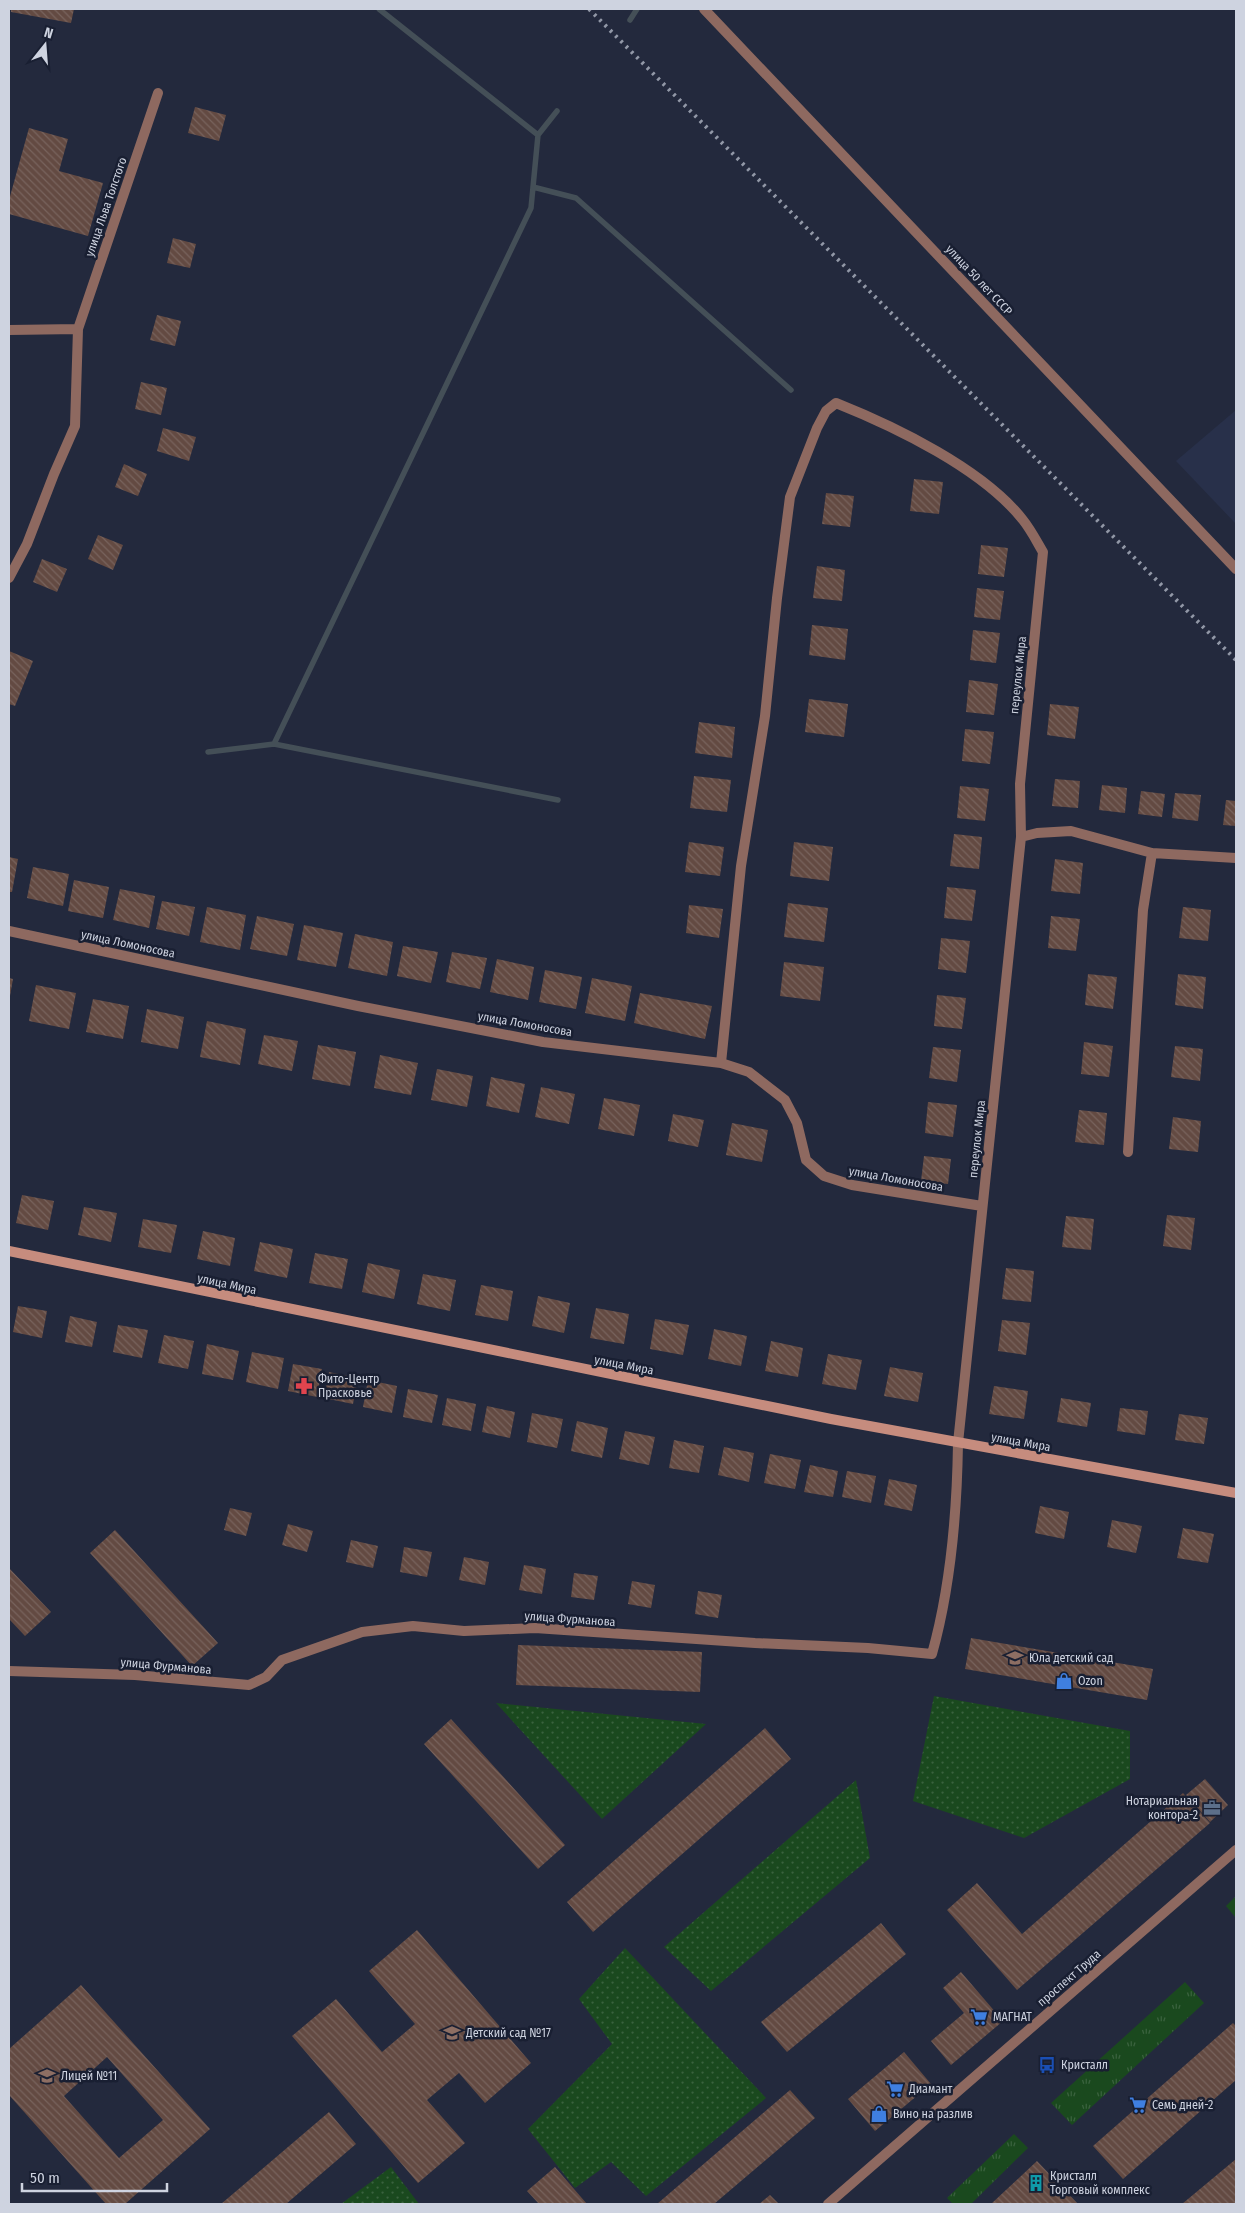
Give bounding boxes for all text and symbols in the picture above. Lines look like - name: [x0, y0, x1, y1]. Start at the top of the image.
- north arrow: [20, 20, 70, 70]
- text: N: [42, 24, 55, 42]
- street label: улица Льва Толстого: [82, 156, 130, 258]
- street label: улица 50 лет СССР: [943, 242, 1015, 318]
- street label: переулок Мира: [1007, 635, 1029, 714]
- street label: улица Ломоносова: [80, 927, 176, 961]
- street label: улица Ломоносова: [477, 1009, 573, 1039]
- street label: переулок Мира: [966, 1099, 988, 1178]
- street label: улица Ломоносова: [848, 1164, 944, 1194]
- street label: улица Мира: [196, 1271, 258, 1297]
- street label: улица Мира: [593, 1352, 655, 1378]
- place label: Фито-Центр Прасковье: [318, 1372, 379, 1400]
- pharmacy icon: Фито-Центр Прасковье: [294, 1376, 314, 1396]
- street label: улица Мира: [990, 1430, 1052, 1454]
- street label: улица Фурманова: [524, 1609, 616, 1629]
- school or university icon: Юла детский сад: [1005, 1648, 1025, 1668]
- place label: Юла детский сад: [1029, 1651, 1113, 1665]
- street label: улица Фурманова: [120, 1655, 212, 1677]
- shop icon: Ozon: [1054, 1671, 1074, 1691]
- place label: Ozon: [1078, 1674, 1103, 1688]
- place label: Нотариальная контора-2: [1126, 1794, 1198, 1822]
- office icon: Нотариальная контора-2: [1202, 1798, 1222, 1818]
- street label: проспект Труда: [1035, 1947, 1103, 2009]
- supermarket icon: МАГНАТ: [969, 2007, 989, 2027]
- place label: МАГНАТ: [993, 2010, 1032, 2024]
- school or university icon: Детский сад №17: [442, 2023, 462, 2043]
- place label: Детский сад №17: [465, 2026, 551, 2040]
- bus stop icon: Кристалл: [1037, 2055, 1057, 2075]
- place label: Кристалл: [1061, 2058, 1108, 2072]
- school or university icon: Лицей №11: [37, 2066, 57, 2086]
- place label: Лицей №11: [61, 2069, 117, 2083]
- supermarket icon: Диамант: [885, 2079, 905, 2099]
- place label: Диамант: [908, 2082, 953, 2096]
- supermarket icon: Семь дней-2: [1128, 2095, 1148, 2115]
- place label: Семь дней-2: [1152, 2098, 1213, 2112]
- shop icon: Вино на разлив: [869, 2104, 889, 2124]
- place label: Вино на разлив: [893, 2107, 973, 2121]
- scale bar: [22, 2160, 168, 2192]
- text: 50 m: [30, 2169, 60, 2187]
- place label: Кристалл Торговый комплекс: [1050, 2169, 1150, 2197]
- building icon: Кристалл Торговый комплекс: [1026, 2173, 1046, 2193]

